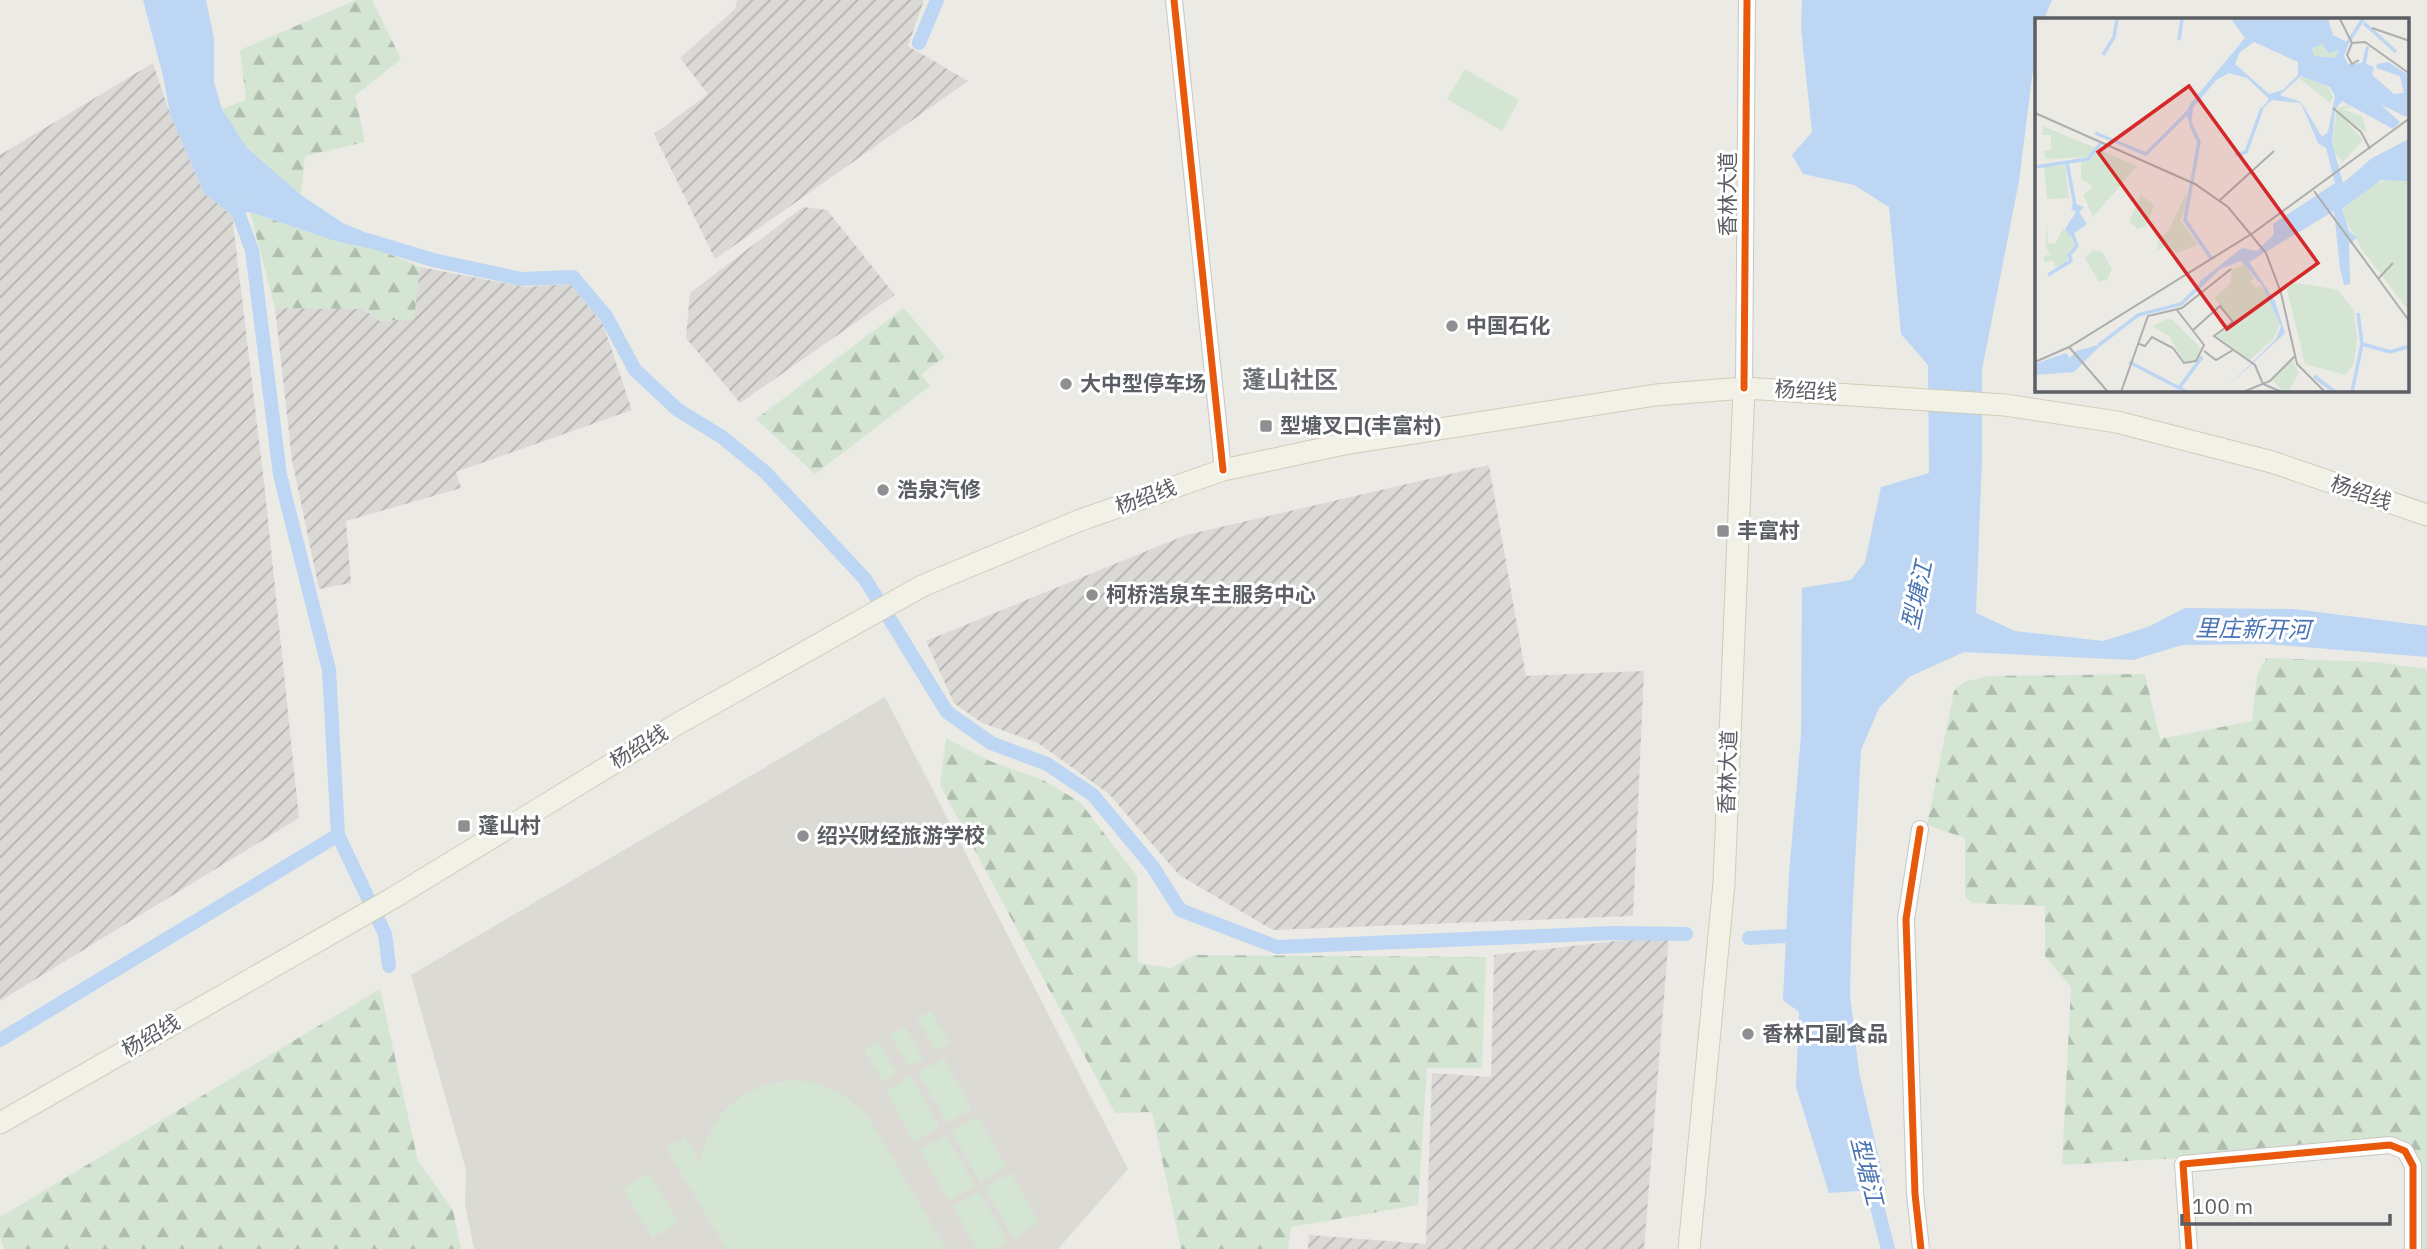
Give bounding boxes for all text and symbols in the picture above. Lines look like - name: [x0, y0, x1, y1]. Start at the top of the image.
- inset map: [2035, 18, 2410, 392]
- street label: 香林大道: [1713, 152, 1741, 236]
- place label: 中国石化: [1466, 311, 1550, 339]
- marker: 中国石化: [1444, 318, 1460, 334]
- district label: 蓬山社区: [1242, 363, 1338, 395]
- place label: 大中型停车场: [1080, 369, 1206, 397]
- street label: 杨绍线: [1774, 374, 1838, 406]
- marker: 大中型停车场: [1058, 376, 1074, 392]
- place label: 型塘叉口(丰富村): [1280, 411, 1441, 439]
- marker: 型塘叉口(丰富村): [1258, 418, 1274, 434]
- street label: 杨绍线: [2327, 469, 2396, 516]
- street label: 杨绍线: [1111, 472, 1180, 520]
- place label: 浩泉汽修: [897, 475, 981, 503]
- marker: 浩泉汽修: [875, 482, 891, 498]
- place label: 丰富村: [1737, 516, 1800, 544]
- marker: 丰富村: [1715, 523, 1731, 539]
- water label: 型塘江: [1894, 555, 1938, 632]
- place label: 柯桥浩泉车主服务中心: [1106, 580, 1316, 608]
- marker: 柯桥浩泉车主服务中心: [1084, 587, 1100, 603]
- water label: 里庄新开河: [2195, 612, 2315, 644]
- street label: 杨绍线: [604, 718, 673, 774]
- street label: 香林大道: [1712, 730, 1742, 814]
- place label: 蓬山村: [478, 811, 541, 839]
- marker: 蓬山村: [456, 818, 472, 834]
- place label: 绍兴财经旅游学校: [817, 821, 985, 849]
- marker: 绍兴财经旅游学校: [795, 828, 811, 844]
- street label: 杨绍线: [116, 1007, 185, 1063]
- place label: 香林口副食品: [1762, 1019, 1888, 1047]
- marker: 香林口副食品: [1740, 1026, 1756, 1042]
- water label: 型塘江: [1845, 1134, 1892, 1211]
- scale bar: [2182, 1182, 2390, 1226]
- text: 100 m: [2192, 1192, 2253, 1220]

